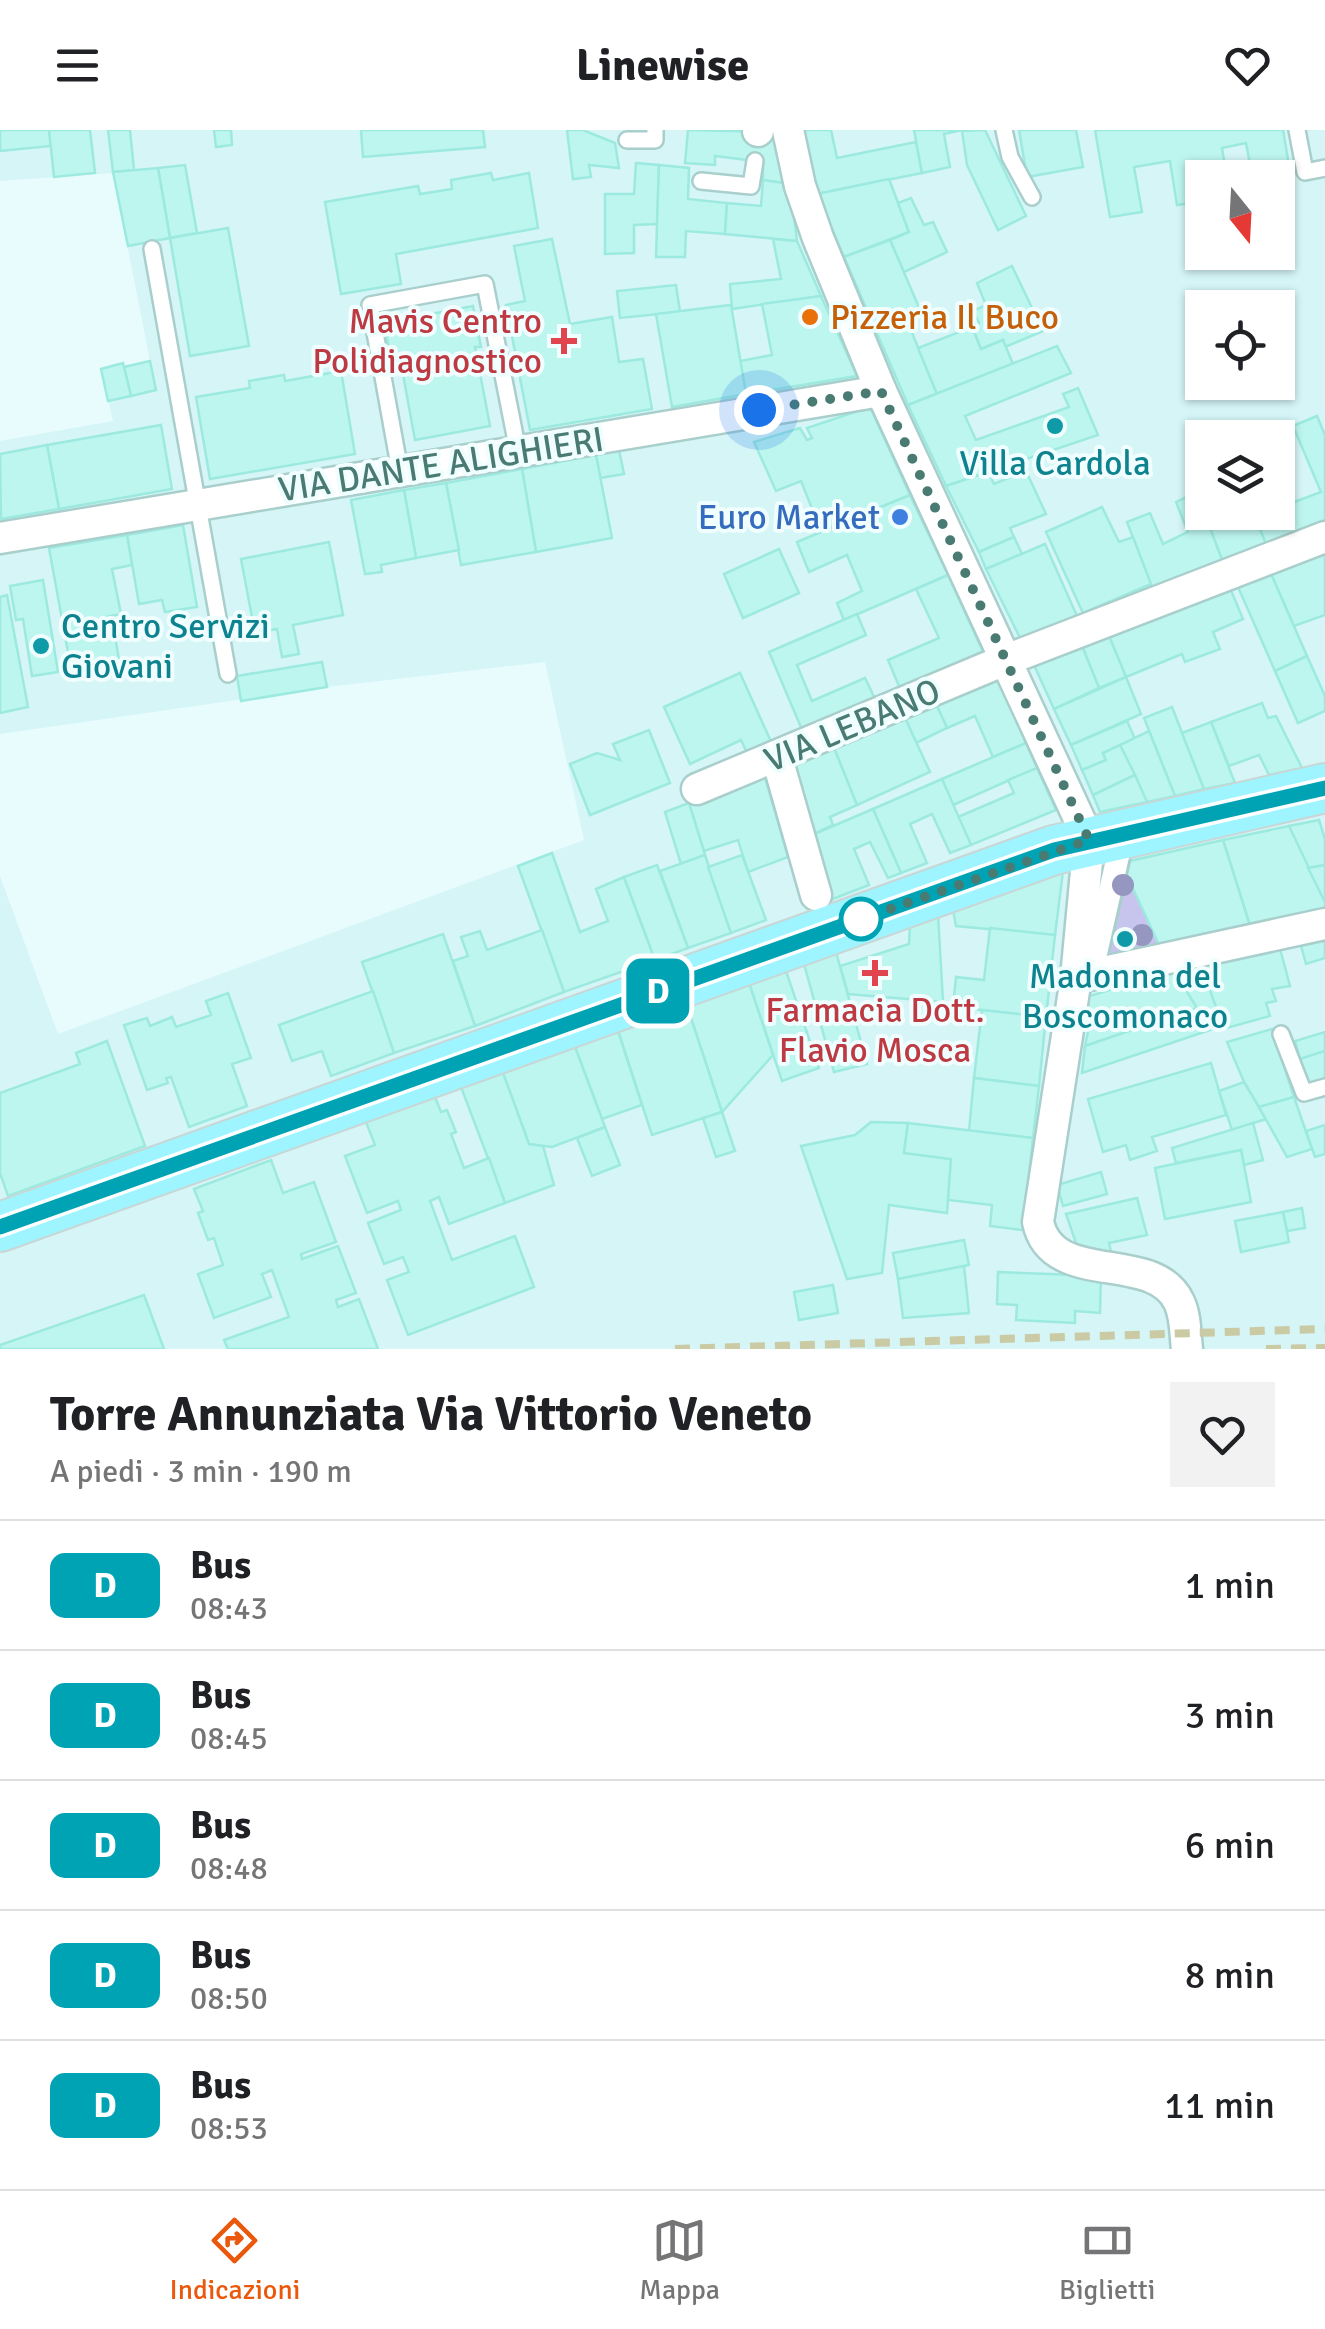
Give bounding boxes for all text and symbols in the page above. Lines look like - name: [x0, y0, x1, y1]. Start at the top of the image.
- icon: menu: [50, 38, 105, 93]
- text: Linewise: [576, 38, 749, 93]
- icon: heart: [1220, 38, 1275, 93]
- north arrow: [1185, 160, 1295, 270]
- map controls: [1185, 160, 1295, 530]
- button: locate: [1185, 290, 1295, 400]
- place label: Pizzeria Il Buco: [830, 296, 1059, 339]
- place label: Mavis Centro Polidiagnostico: [312, 300, 542, 383]
- marker: Pizzeria Il Buco: [799, 306, 821, 328]
- marker: Mavis Centro Polidiagnostico: [551, 328, 577, 354]
- your location: [734, 385, 784, 435]
- marker: Villa Cardola: [1044, 415, 1066, 437]
- street label: VIA DANTE ALIGHIERI: [275, 418, 607, 511]
- button: layers: [1185, 420, 1295, 530]
- place label: Villa Cardola: [959, 442, 1151, 485]
- place label: Euro Market: [698, 496, 880, 539]
- marker: Euro Market: [889, 506, 911, 528]
- place label: Centro Servizi Giovani: [61, 605, 270, 688]
- marker: Centro Servizi Giovani: [30, 635, 52, 657]
- street label: VIA LEBANO: [758, 669, 946, 782]
- unlabelled marker: [840, 898, 882, 940]
- marker: Madonna del Boscomonaco: [1114, 928, 1136, 950]
- place label: Madonna del Boscomonaco: [1022, 955, 1228, 1038]
- line badge: D: [626, 958, 690, 1024]
- marker: Farmacia Dott. Flavio Mosca: [864, 962, 886, 984]
- text: D: [646, 970, 670, 1013]
- place label: Farmacia Dott. Flavio Mosca: [765, 989, 985, 1072]
- button: heart: [1170, 1382, 1275, 1487]
- text: Torre Annunziata Via Vittorio Veneto: [50, 1385, 812, 1444]
- text: A piedi · 3 min · 190 m: [50, 1452, 352, 1491]
- text: Bus: [190, 1542, 251, 1589]
- text: 1 min: [1185, 1562, 1275, 1609]
- text: D: [93, 1564, 117, 1607]
- text: 08:43: [190, 1589, 268, 1628]
- text: Bus: [190, 1672, 251, 1719]
- text: 3 min: [1185, 1692, 1275, 1739]
- text: D: [93, 1694, 117, 1737]
- text: 08:45: [190, 1719, 268, 1758]
- text: Bus: [190, 1802, 251, 1849]
- text: 6 min: [1185, 1822, 1275, 1869]
- text: D: [93, 1824, 117, 1867]
- text: 08:48: [190, 1849, 268, 1888]
- text: Bus: [190, 1932, 251, 1979]
- text: 8 min: [1185, 1952, 1275, 1999]
- text: D: [93, 1954, 117, 1997]
- text: 08:50: [190, 1979, 268, 2018]
- text: Bus: [190, 2062, 251, 2109]
- text: 11 min: [1164, 2082, 1275, 2129]
- text: D: [93, 2084, 117, 2127]
- text: 08:53: [190, 2109, 268, 2148]
- tab: Indicazioni: [170, 2213, 300, 2307]
- tab: Mappa: [639, 2213, 720, 2307]
- tab: Biglietti: [1059, 2213, 1155, 2307]

